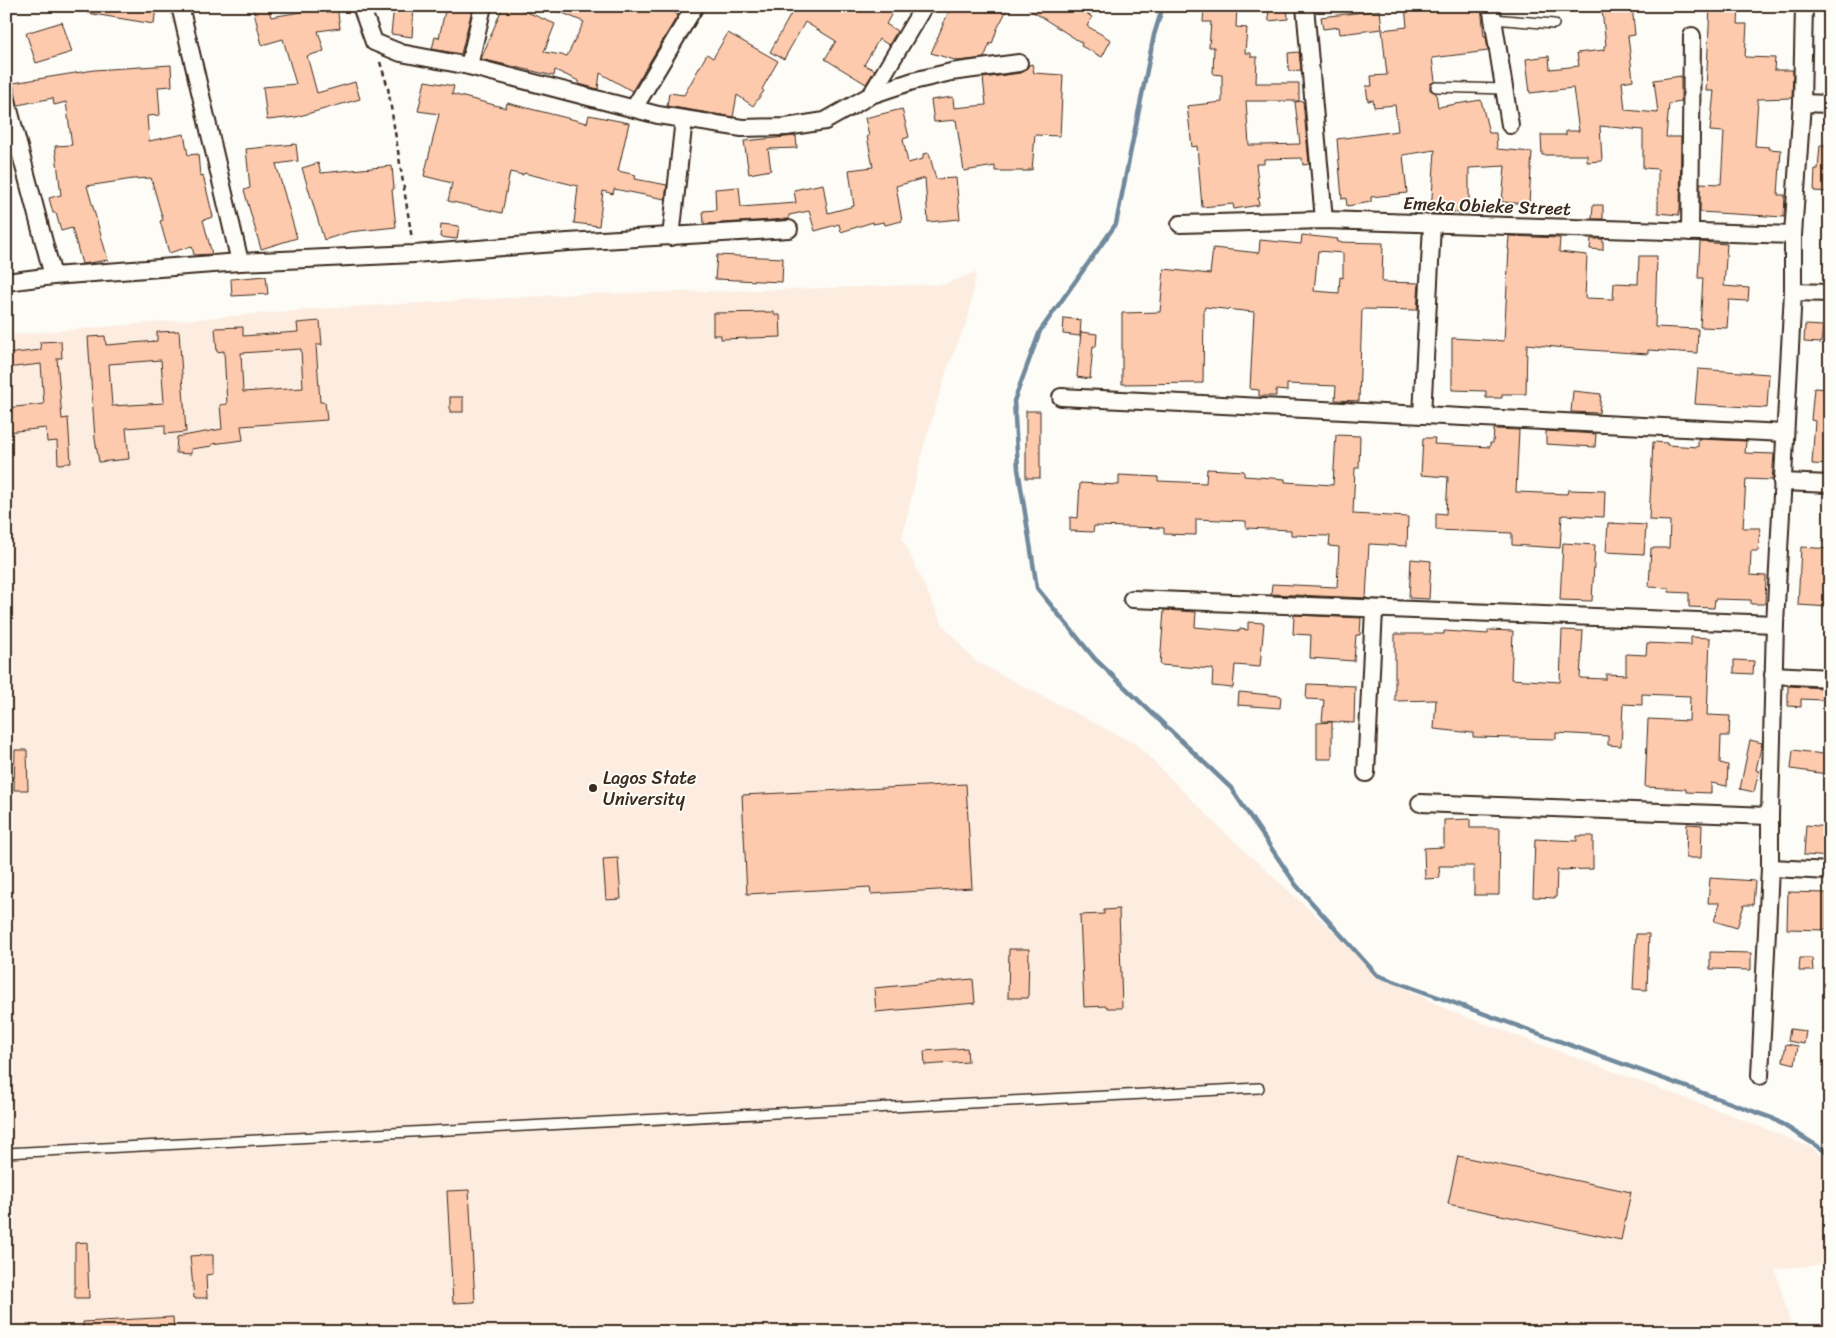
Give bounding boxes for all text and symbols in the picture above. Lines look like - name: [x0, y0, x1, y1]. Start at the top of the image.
- street label: Emeka Obieke Street: [1403, 187, 1571, 225]
- place label: Lagos State University: [603, 762, 696, 815]
- marker: Lagos State University: [587, 782, 599, 794]

